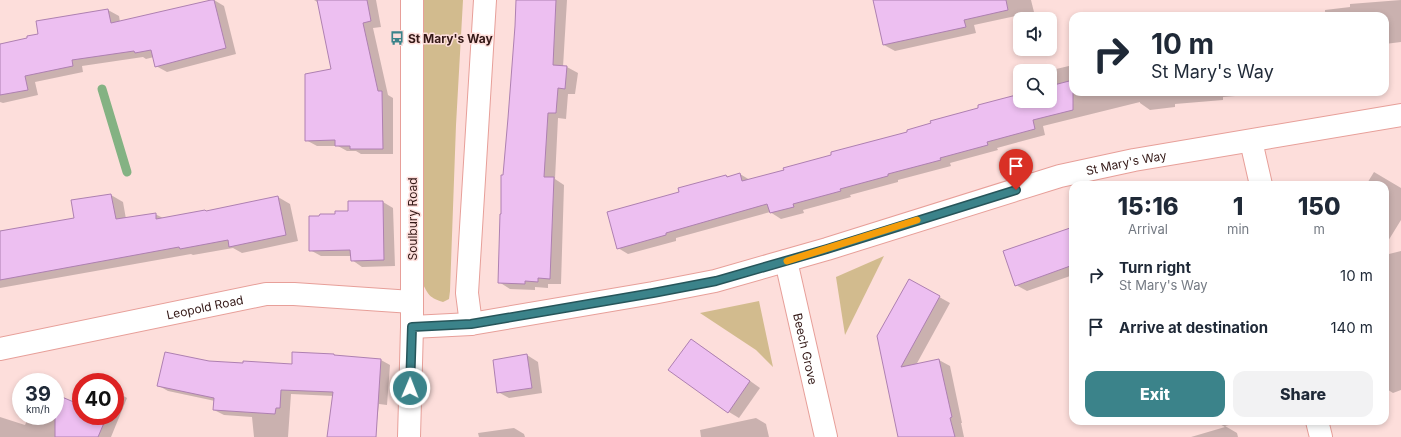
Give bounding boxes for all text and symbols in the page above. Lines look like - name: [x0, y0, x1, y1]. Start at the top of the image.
- map controls: [1013, 12, 1057, 108]
- button: sound: [1013, 12, 1057, 56]
- text: 10 m: [1151, 27, 1214, 61]
- icon: right: [1085, 28, 1137, 80]
- bus stop icon: St Mary's Way: [389, 30, 405, 46]
- place label: St Mary's Way: [408, 31, 494, 46]
- text: St Mary's Way: [1151, 61, 1274, 82]
- button: search: [1013, 64, 1057, 108]
- street label: St Mary's Way: [1084, 147, 1168, 178]
- pin: [999, 149, 1033, 190]
- icon: arrive: [1005, 155, 1027, 177]
- street label: Soulbury Road: [405, 177, 420, 261]
- text: 15:16: [1117, 192, 1179, 221]
- text: 1: [1233, 192, 1243, 221]
- text: 150: [1298, 192, 1341, 221]
- text: Arrival: [1128, 221, 1168, 237]
- text: min: [1227, 221, 1249, 237]
- text: m: [1313, 221, 1325, 237]
- text: Turn right: [1119, 258, 1191, 277]
- icon: right: [1085, 264, 1107, 286]
- text: 10 m: [1340, 266, 1373, 285]
- text: St Mary's Way: [1119, 277, 1208, 293]
- street label: Leopold Road: [165, 291, 244, 322]
- street label: Beech Grove: [791, 312, 821, 386]
- icon: arrive: [1085, 316, 1107, 338]
- text: Arrive at destination: [1119, 318, 1268, 337]
- text: 140 m: [1330, 318, 1373, 337]
- position arrow: [389, 367, 431, 409]
- button: Exit: [1085, 371, 1225, 417]
- button: Share: [1233, 371, 1373, 417]
- speed limit sign: 40: [72, 373, 124, 425]
- text: 39: [25, 382, 51, 406]
- text: km/h: [26, 403, 50, 415]

